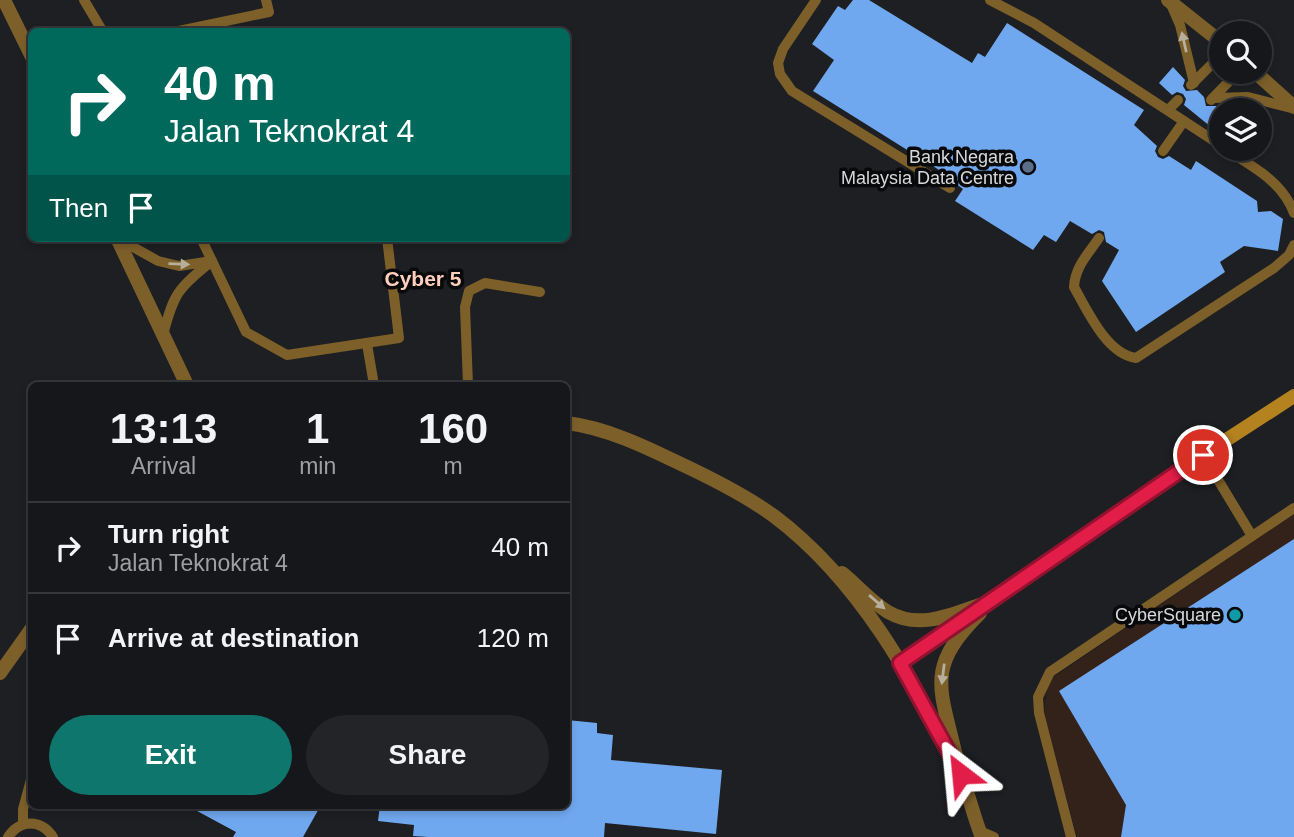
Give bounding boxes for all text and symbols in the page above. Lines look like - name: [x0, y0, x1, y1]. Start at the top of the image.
- map controls: [1209, 21, 1272, 161]
- button: search: [1209, 21, 1272, 84]
- one-way arrow: [1178, 30, 1189, 52]
- icon: right: [49, 56, 140, 147]
- text: 40 m: [164, 56, 276, 110]
- button: layers: [1209, 98, 1272, 161]
- text: Jalan Teknokrat 4: [164, 113, 414, 149]
- place label: Bank Negara Malaysia Data Centre: [841, 147, 1015, 188]
- marker: Bank Negara Malaysia Data Centre: [1020, 159, 1036, 175]
- icon: arrive: [122, 189, 160, 227]
- text: Then: [49, 193, 108, 223]
- one-way arrow: [168, 258, 190, 269]
- district label: Cyber 5: [384, 267, 462, 290]
- text: 13:13: [110, 405, 217, 452]
- text: 1: [306, 405, 329, 452]
- text: 160: [418, 405, 488, 452]
- pin: [1173, 425, 1233, 485]
- icon: arrive: [1184, 436, 1222, 474]
- text: Arrival: [131, 453, 196, 479]
- text: min: [299, 453, 336, 479]
- text: m: [444, 453, 463, 479]
- text: Turn right: [108, 519, 229, 549]
- icon: right: [49, 529, 87, 567]
- text: 40 m: [491, 532, 549, 562]
- text: Jalan Teknokrat 4: [108, 550, 288, 576]
- one-way arrow: [868, 594, 886, 610]
- place label: CyberSquare: [1115, 605, 1221, 625]
- marker: CyberSquare: [1227, 607, 1243, 623]
- icon: arrive: [49, 620, 87, 658]
- text: Arrive at destination: [108, 623, 359, 653]
- text: 120 m: [477, 623, 549, 653]
- one-way arrow: [937, 663, 948, 685]
- button: Exit: [49, 715, 292, 795]
- button: Share: [306, 715, 549, 795]
- position arrow: [924, 737, 998, 811]

